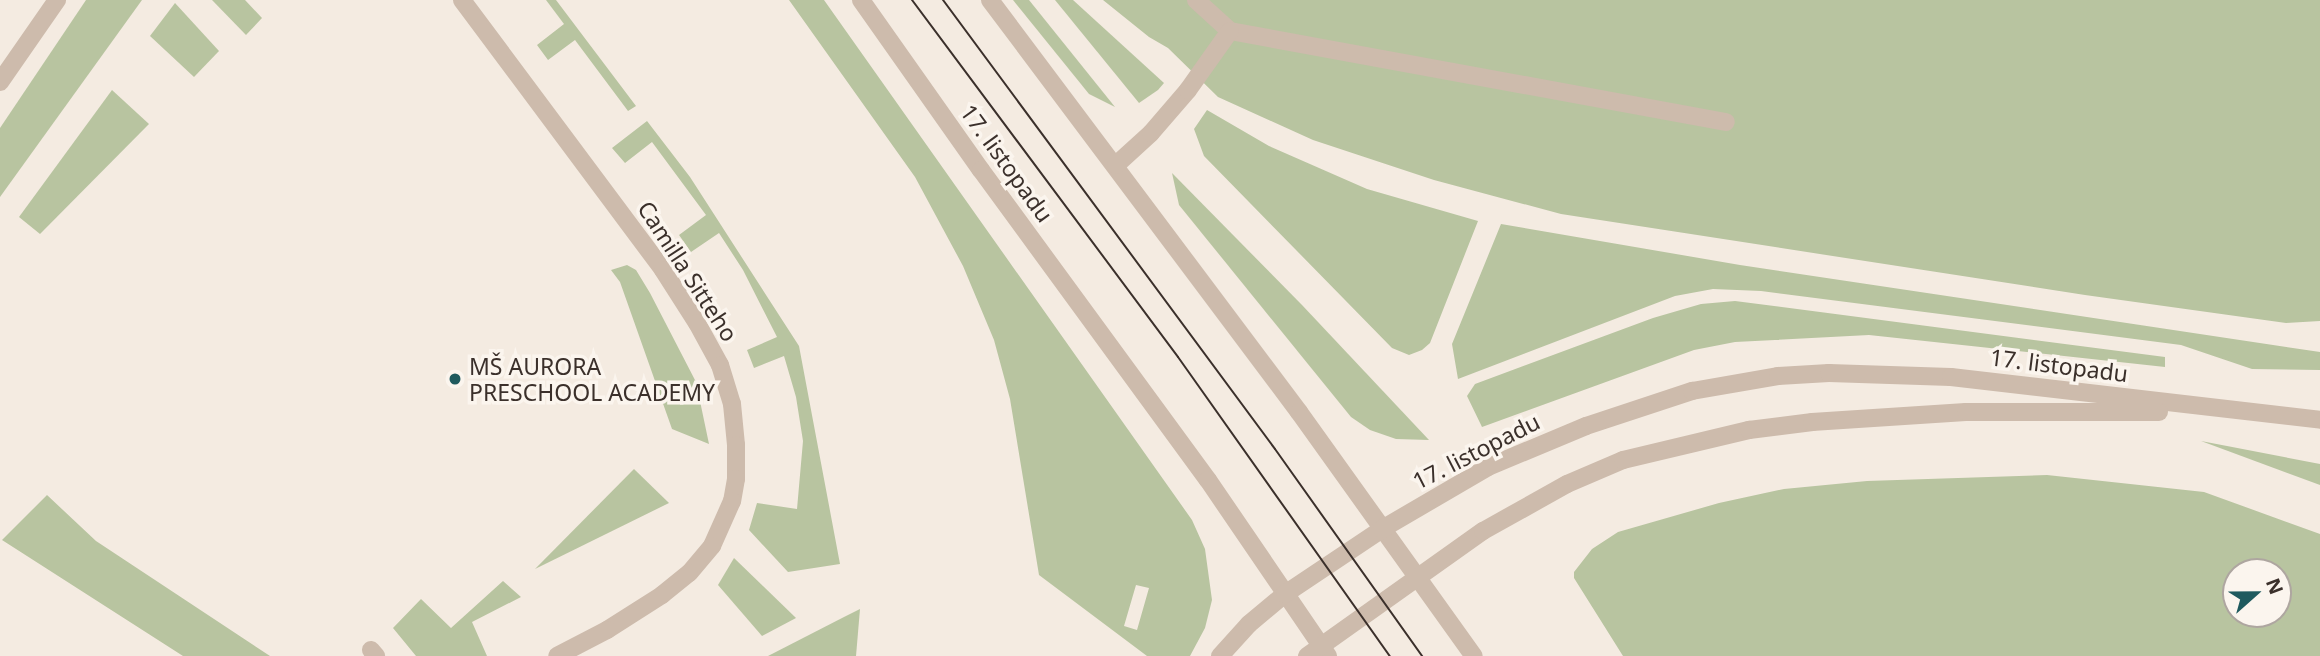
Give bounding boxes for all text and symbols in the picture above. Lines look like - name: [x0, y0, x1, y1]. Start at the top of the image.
- street label: 17. listopadu: [955, 99, 1059, 227]
- street label: Camilla Sitteho: [632, 196, 744, 346]
- street label: 17. listopadu: [1988, 343, 2130, 387]
- place label: MŠ AURORA PRESCHOOL ACADEMY: [469, 352, 715, 406]
- marker: MŠ AURORA PRESCHOOL ACADEMY: [447, 371, 463, 387]
- street label: 17. listopadu: [1408, 407, 1544, 495]
- north arrow: [2222, 558, 2292, 628]
- text: N: [2260, 574, 2290, 598]

